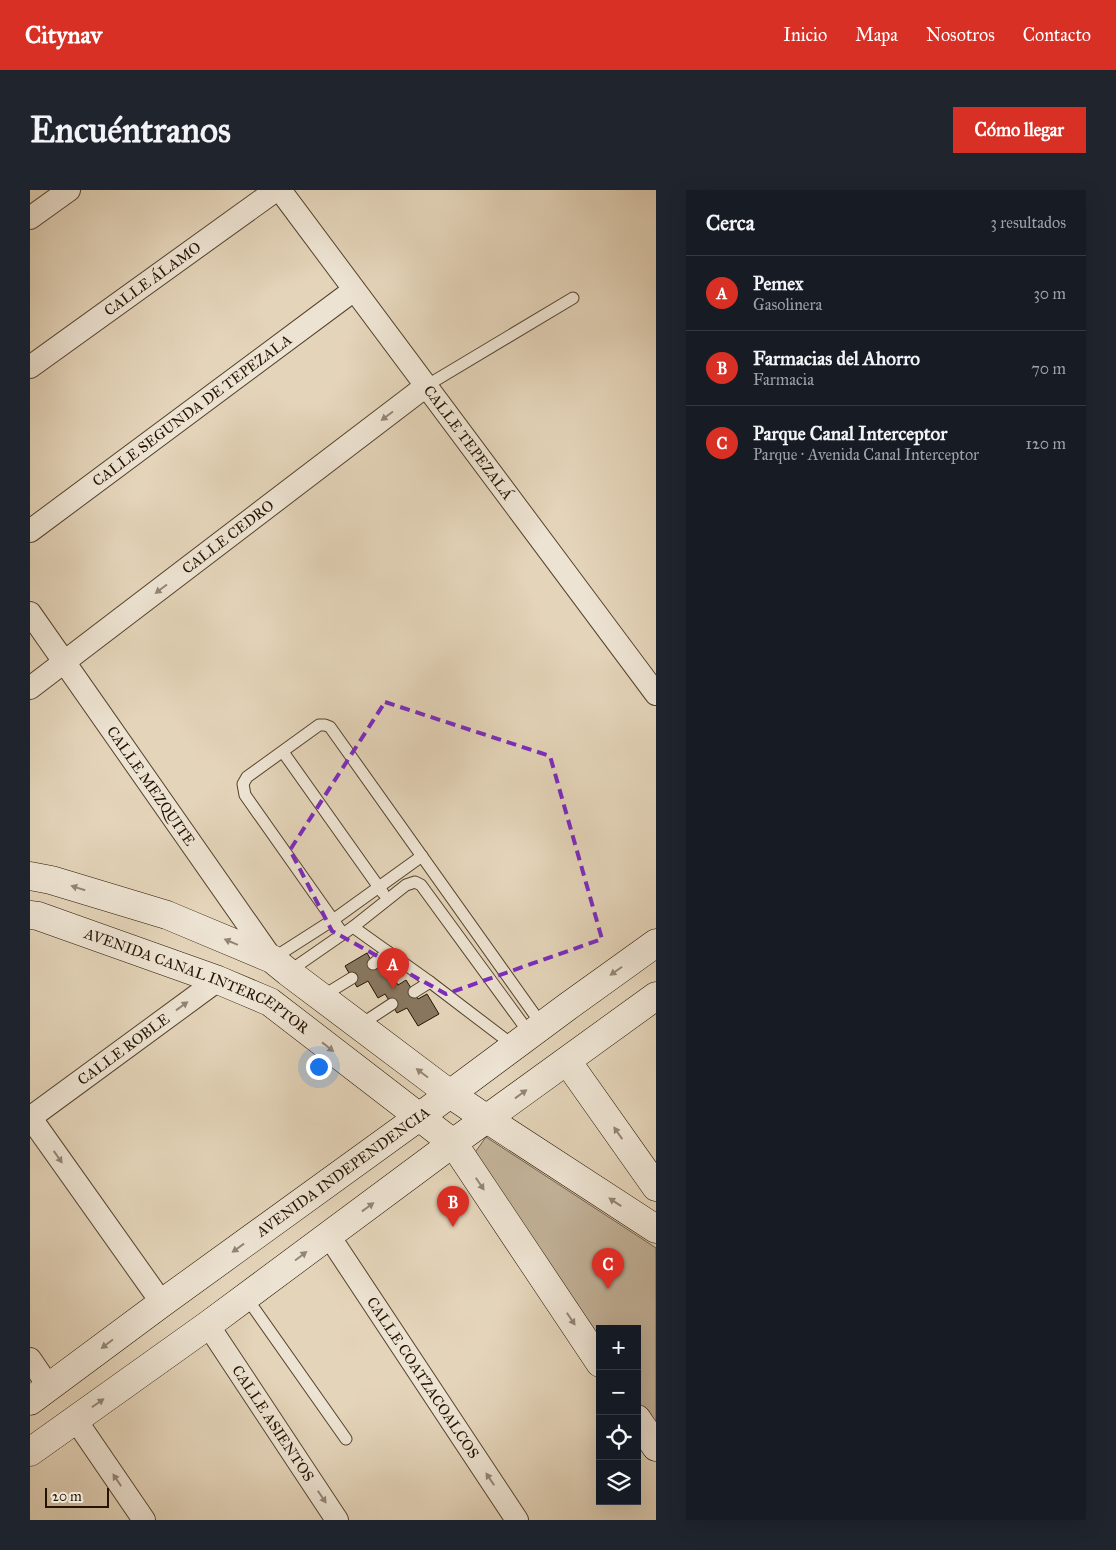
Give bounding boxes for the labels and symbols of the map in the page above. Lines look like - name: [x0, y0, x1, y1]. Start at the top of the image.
- street label: CALLE ÁLAMO: [101, 238, 205, 320]
- street label: CALLE SEGUNDA DE TEPEZALA: [89, 331, 295, 490]
- street label: CALLE TEPEZALÁ: [420, 382, 518, 503]
- one-way arrow: [381, 410, 394, 421]
- street label: CALLE CEDRO: [178, 496, 278, 578]
- one-way arrow: [155, 583, 168, 594]
- street label: CALLE MEZQUITE: [103, 723, 199, 849]
- one-way arrow: [71, 884, 86, 892]
- street label: AVENIDA CANAL INTERCEPTOR: [81, 924, 313, 1038]
- one-way arrow: [224, 937, 239, 945]
- pin: A: [377, 948, 409, 989]
- one-way arrow: [609, 966, 623, 976]
- one-way arrow: [175, 1001, 188, 1012]
- street label: CALLE ROBLE: [74, 1009, 173, 1089]
- one-way arrow: [321, 1041, 334, 1052]
- your location: [306, 1054, 332, 1080]
- one-way arrow: [416, 1067, 429, 1078]
- one-way arrow: [514, 1089, 528, 1099]
- street label: AVENIDA INDEPENDENCIA: [252, 1103, 433, 1241]
- one-way arrow: [613, 1126, 623, 1140]
- one-way arrow: [53, 1150, 63, 1164]
- one-way arrow: [476, 1177, 485, 1191]
- pin: B: [437, 1186, 469, 1227]
- one-way arrow: [608, 1197, 622, 1207]
- one-way arrow: [361, 1201, 374, 1212]
- one-way arrow: [231, 1243, 244, 1253]
- pin: C: [592, 1248, 624, 1289]
- one-way arrow: [294, 1251, 307, 1262]
- street label: CALLE COATZACOALCOS: [363, 1293, 483, 1462]
- one-way arrow: [566, 1312, 575, 1326]
- one-way arrow: [100, 1339, 114, 1349]
- street label: CALLE ASIENTOS: [228, 1362, 318, 1485]
- one-way arrow: [91, 1398, 105, 1408]
- one-way arrow: [112, 1473, 122, 1487]
- one-way arrow: [485, 1473, 495, 1486]
- scale bar: [45, 1485, 109, 1508]
- one-way arrow: [317, 1490, 327, 1504]

